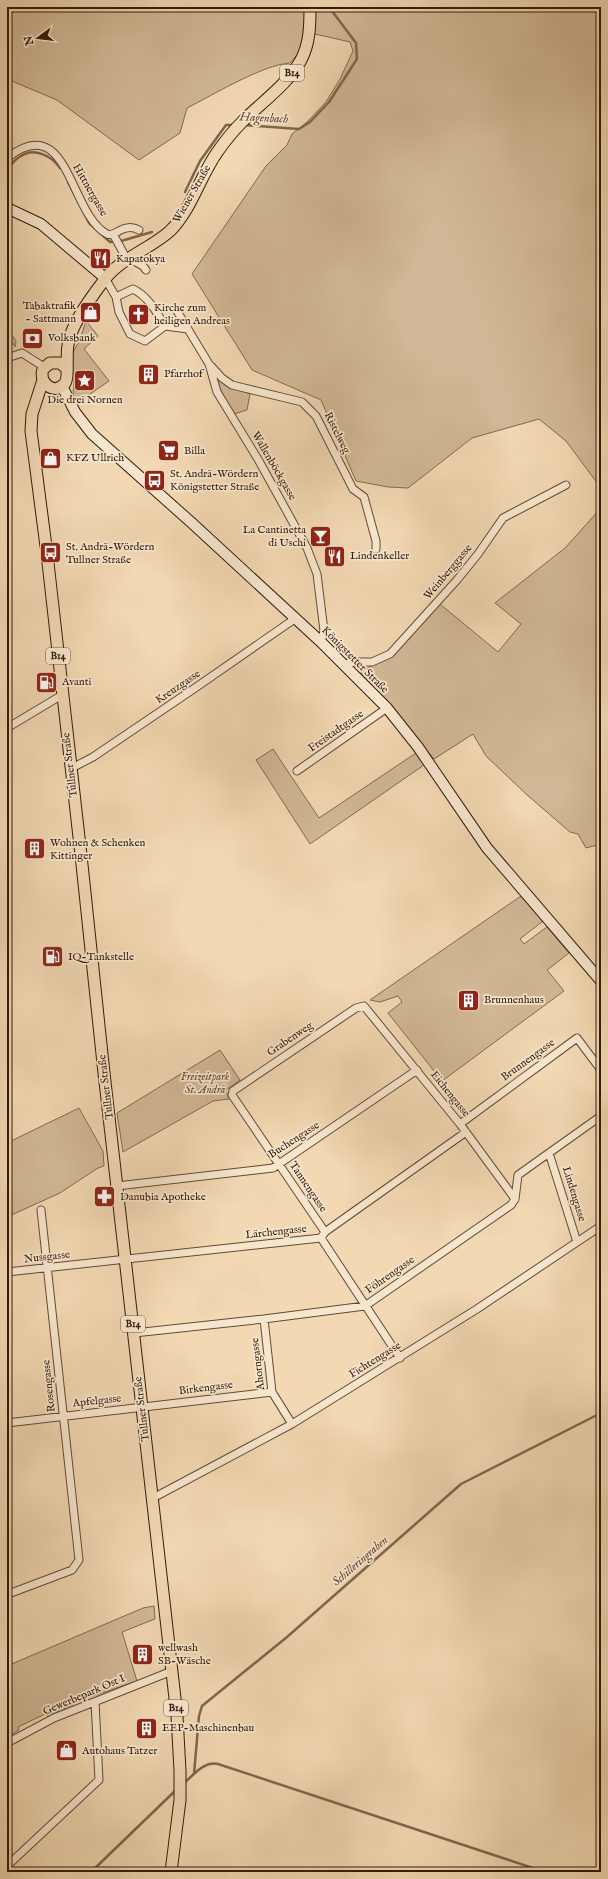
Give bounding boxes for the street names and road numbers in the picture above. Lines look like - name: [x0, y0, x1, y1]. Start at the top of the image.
- road number: B14: [280, 65, 304, 81]
- street label: Hittnergasse: [69, 161, 111, 219]
- street label: Wiener Straße: [170, 162, 214, 226]
- street label: Ristelweg: [321, 410, 354, 457]
- street label: Wallenböckgasse: [249, 429, 299, 503]
- street label: Weinberggasse: [421, 541, 475, 603]
- street label: Königstetter Straße: [318, 623, 392, 697]
- road number: B14: [46, 648, 70, 664]
- street label: Kreuzgasse: [153, 667, 203, 707]
- street label: Freistadtgasse: [306, 707, 366, 755]
- street label: Tullner Straße: [59, 732, 81, 798]
- street label: Grabenweg: [264, 1018, 316, 1059]
- street label: Brunnengasse: [498, 1036, 558, 1084]
- street label: Tullner Straße: [95, 1054, 117, 1120]
- street label: Eichengasse: [427, 1068, 473, 1120]
- street label: Buchengasse: [266, 1118, 322, 1162]
- street label: Tannengasse: [286, 1159, 330, 1215]
- street label: Lindengasse: [559, 1165, 589, 1223]
- street label: Lärchengasse: [245, 1222, 307, 1242]
- street label: Nussgasse: [23, 1248, 71, 1266]
- street label: Föhrengasse: [363, 1253, 417, 1297]
- road number: B14: [121, 1316, 145, 1332]
- street label: Ahorngasse: [248, 1337, 268, 1392]
- street label: Fichtengasse: [346, 1339, 404, 1381]
- street label: Rosengasse: [39, 1359, 59, 1413]
- street label: Tullner Straße: [131, 1376, 153, 1442]
- street label: Birkengasse: [178, 1378, 234, 1398]
- street label: Apfelgasse: [71, 1391, 122, 1411]
- street label: Gewerbepark Ost I: [41, 1671, 127, 1719]
- road number: B14: [164, 1700, 188, 1716]

